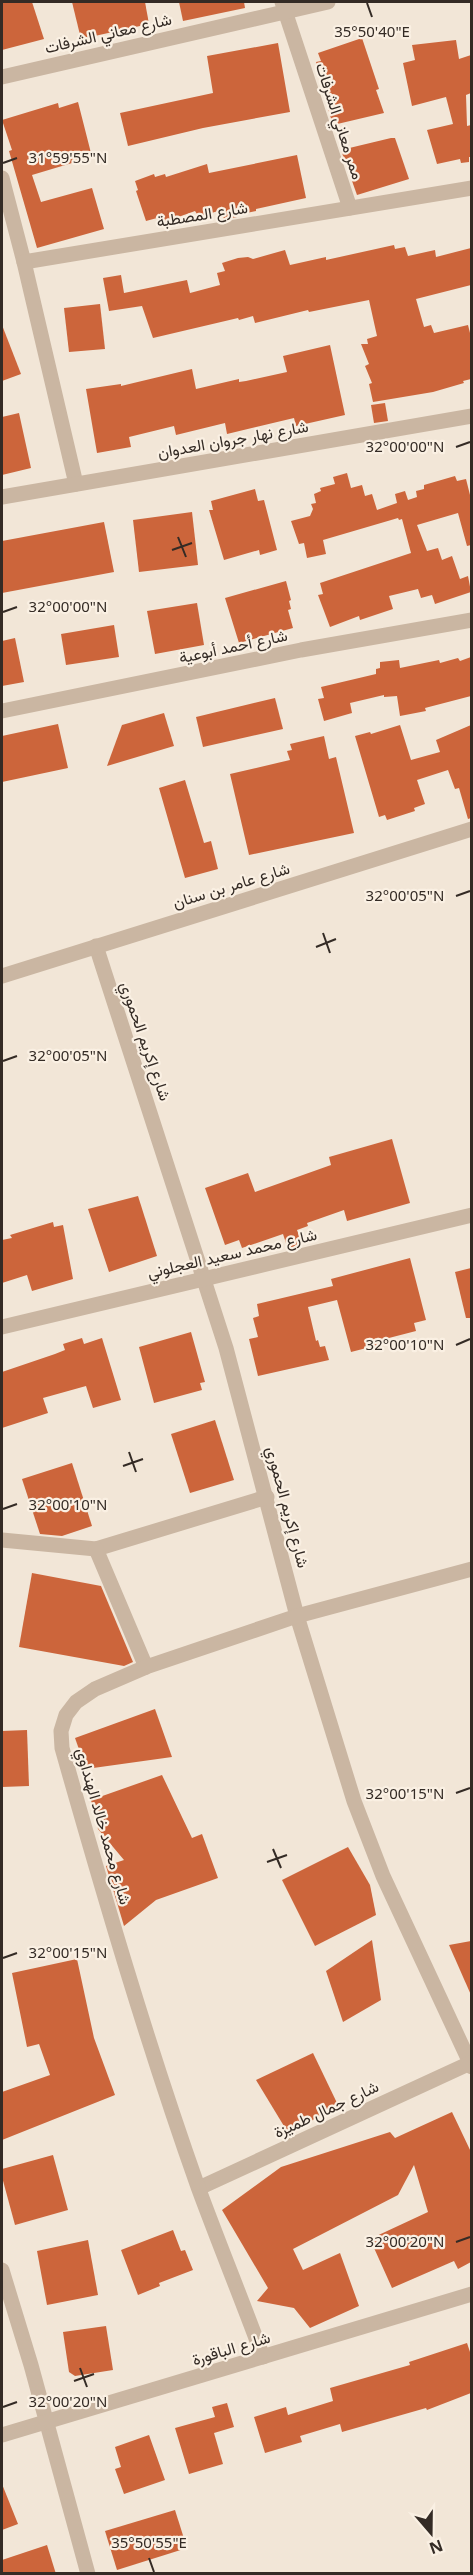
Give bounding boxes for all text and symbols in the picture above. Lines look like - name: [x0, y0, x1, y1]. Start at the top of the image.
- street label: شارع معاني الشرفات: [42, 8, 174, 61]
- text: 35°50'40"E: [334, 21, 410, 41]
- street label: ممر معاني الشرفات: [308, 60, 369, 183]
- text: 31°59'55"N: [29, 147, 107, 167]
- street label: شارع المصطبة: [155, 196, 249, 233]
- street label: شارع نهار جروان العدوان: [156, 415, 310, 464]
- text: 32°00'00"N: [366, 436, 444, 456]
- text: 32°00'00"N: [29, 596, 107, 616]
- street label: شارع أحمد أبوعية: [177, 624, 290, 669]
- street label: شارع عامر بن سنان: [170, 857, 292, 914]
- text: 32°00'05"N: [366, 885, 444, 905]
- street label: شارع إكريم الحموري: [112, 978, 177, 1105]
- text: 32°00'05"N: [29, 1045, 107, 1065]
- street label: شارع محمد سعيد العجلوني: [145, 1223, 320, 1286]
- text: 32°00'10"N: [366, 1334, 444, 1354]
- street label: شارع إكريم الحموري: [258, 1444, 315, 1571]
- text: 32°00'10"N: [29, 1494, 107, 1514]
- street label: شارع محمد خالد الهنداوي: [68, 1745, 137, 1908]
- text: 32°00'15"N: [366, 1783, 444, 1803]
- text: 32°00'15"N: [29, 1942, 107, 1962]
- street label: شارع جمال طميزة: [270, 2075, 382, 2144]
- text: 32°00'20"N: [366, 2231, 444, 2251]
- street label: شارع الباقورة: [189, 2326, 273, 2371]
- text: 32°00'20"N: [29, 2391, 107, 2411]
- north arrow: [401, 2503, 461, 2563]
- text: 35°50'55"E: [111, 2532, 187, 2552]
- text: N: [426, 2535, 446, 2560]

